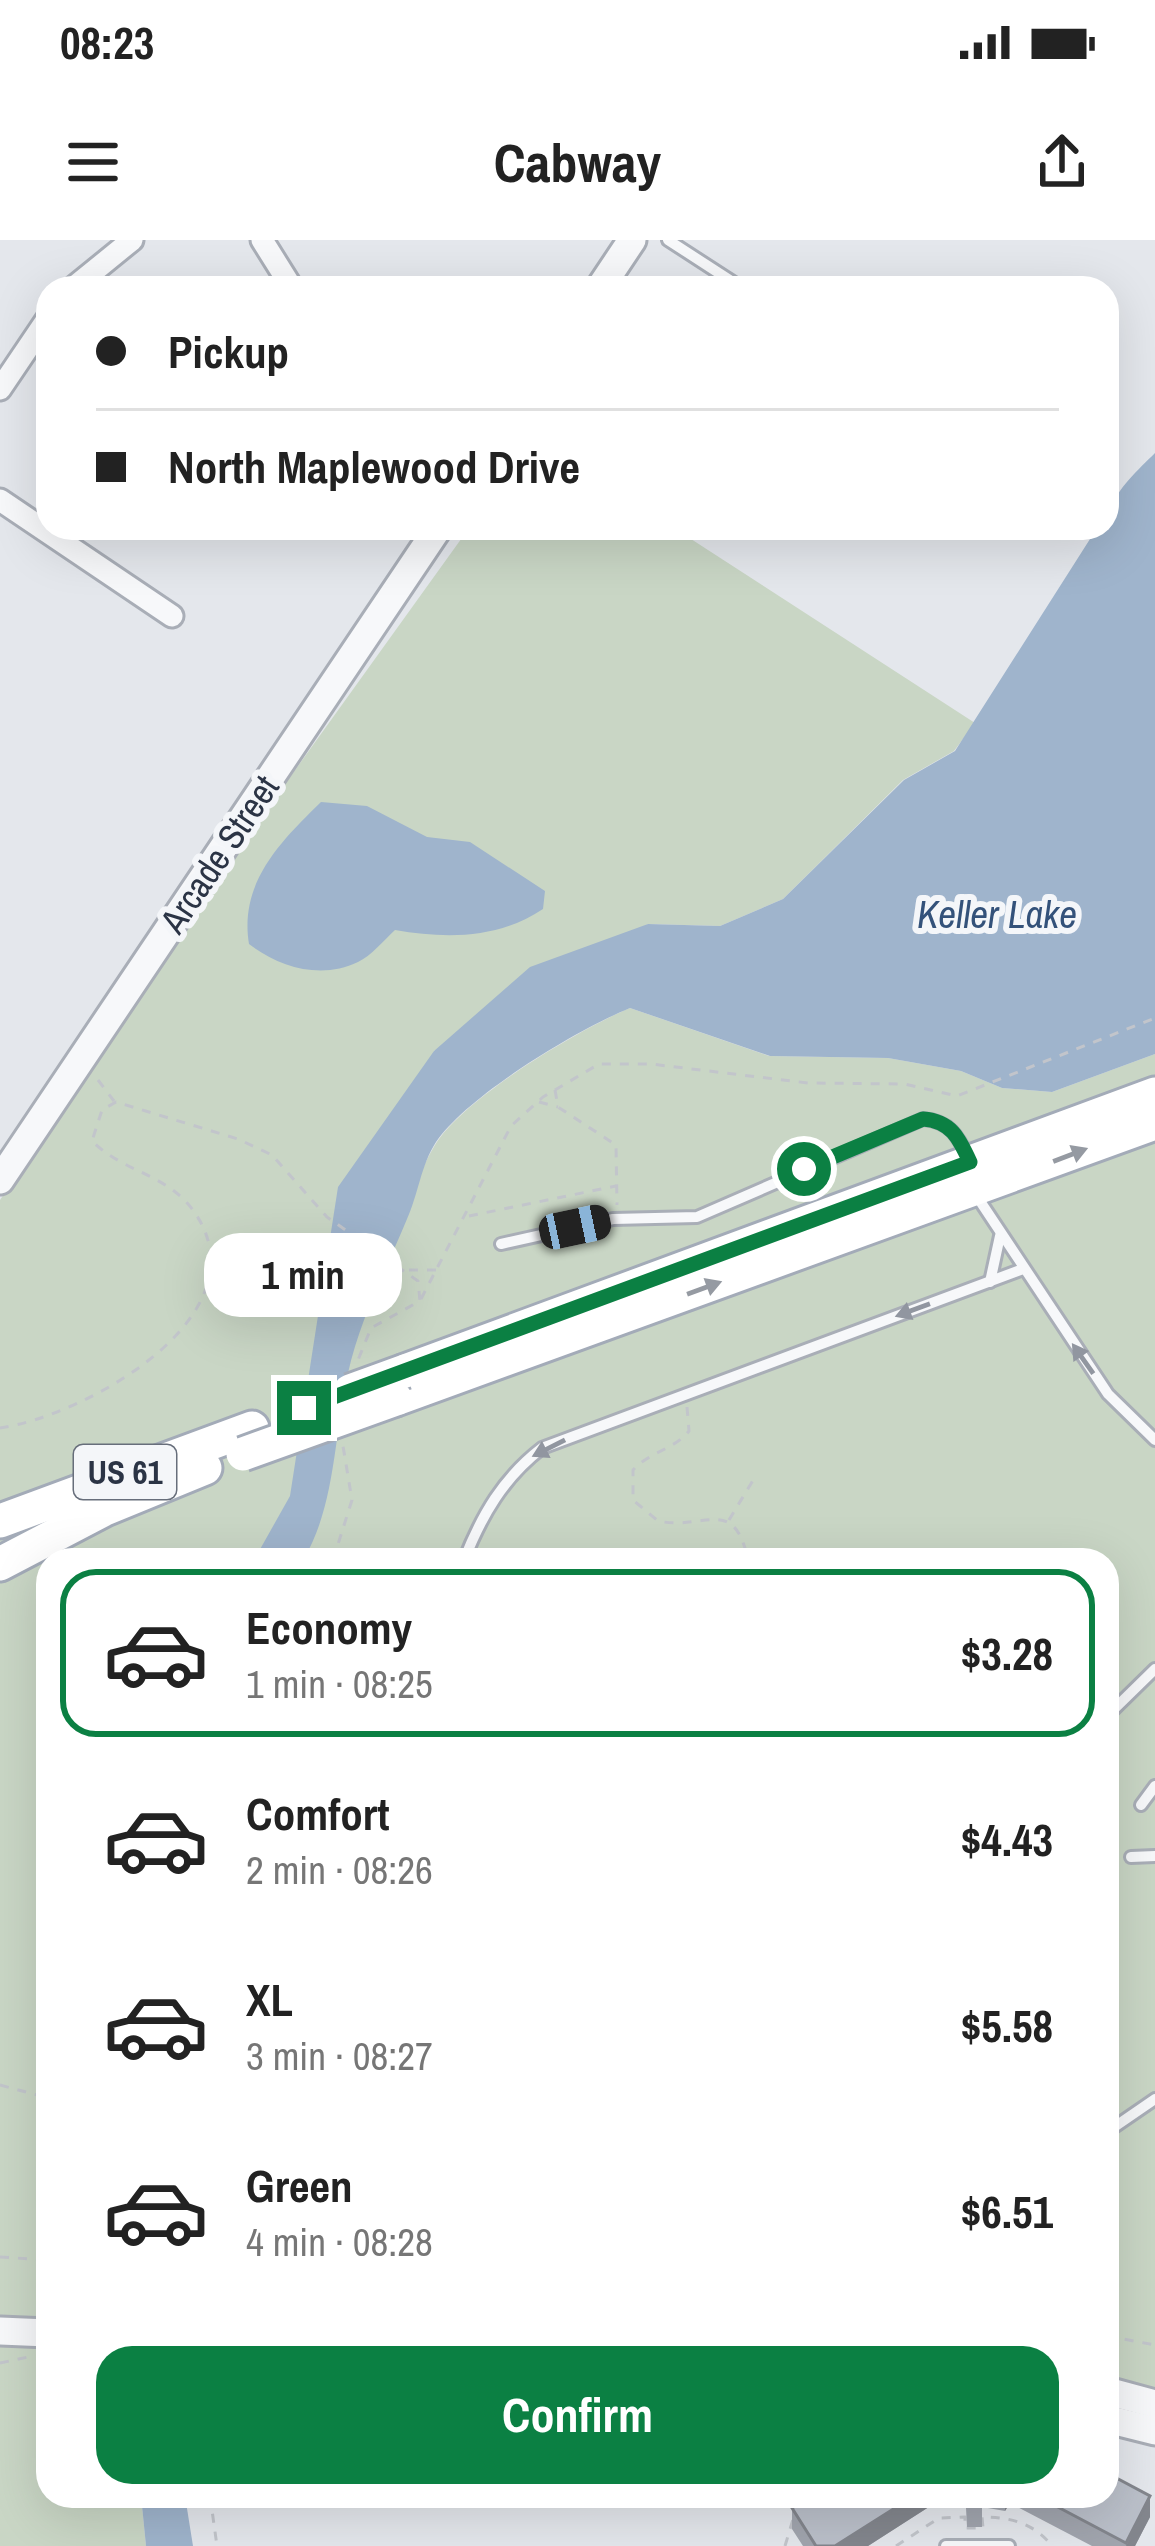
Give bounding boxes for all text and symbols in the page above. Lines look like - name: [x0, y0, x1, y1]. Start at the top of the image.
- text: 08:23: [60, 12, 154, 73]
- text: Cabway: [494, 126, 661, 199]
- icon: menu: [60, 129, 126, 195]
- icon: share: [1029, 129, 1095, 195]
- text: Pickup: [168, 321, 289, 382]
- text: North Maplewood Drive: [168, 436, 580, 497]
- street label: Arcade Street: [148, 766, 289, 943]
- water label: Keller Lake: [917, 888, 1077, 940]
- route start: [777, 1142, 831, 1196]
- one-way arrow: [1053, 1145, 1089, 1164]
- car: [536, 1202, 614, 1252]
- callout: 1 min: [205, 1234, 403, 1318]
- text: 1 min: [261, 1249, 345, 1301]
- one-way arrow: [686, 1278, 722, 1296]
- one-way arrow: [895, 1302, 931, 1320]
- one-way arrow: [1072, 1343, 1095, 1375]
- route end: [277, 1381, 331, 1435]
- one-way arrow: [531, 1438, 566, 1458]
- road number: US 61: [74, 1445, 176, 1499]
- text: Economy: [246, 1597, 412, 1658]
- icon: car: [102, 1599, 210, 1707]
- text: $3.28: [961, 1623, 1053, 1684]
- text: 1 min · 08:25: [246, 1658, 433, 1710]
- text: Comfort: [246, 1783, 389, 1844]
- icon: car: [102, 1785, 210, 1893]
- text: $4.43: [961, 1809, 1053, 1870]
- text: 2 min · 08:26: [246, 1844, 433, 1896]
- text: XL: [246, 1969, 293, 2030]
- icon: car: [102, 1971, 210, 2079]
- text: $5.58: [961, 1995, 1053, 2056]
- text: 3 min · 08:27: [246, 2030, 433, 2082]
- text: Green: [246, 2155, 353, 2216]
- icon: car: [102, 2157, 210, 2265]
- text: $6.51: [961, 2181, 1053, 2242]
- text: 4 min · 08:28: [246, 2216, 433, 2268]
- button: Confirm: [96, 2346, 1059, 2484]

